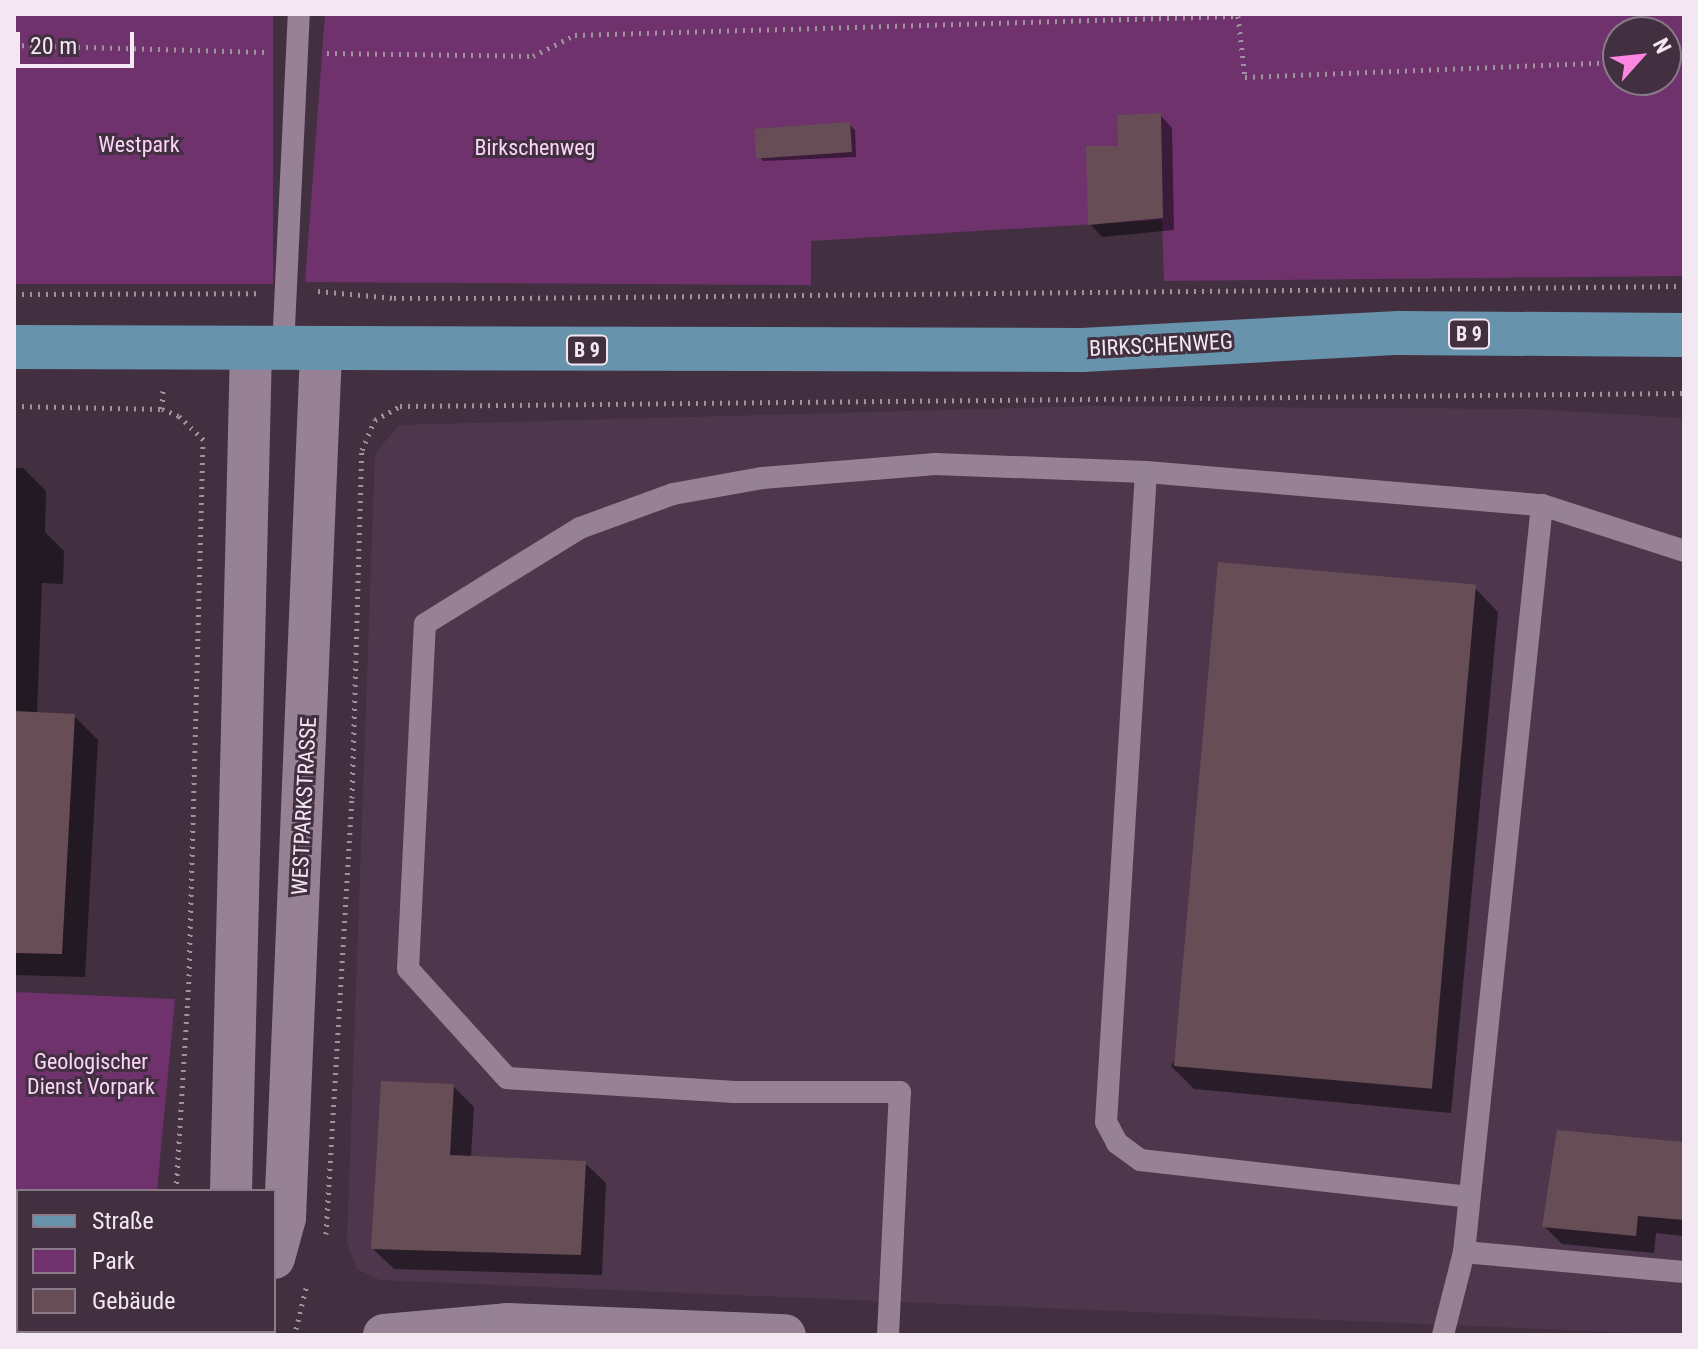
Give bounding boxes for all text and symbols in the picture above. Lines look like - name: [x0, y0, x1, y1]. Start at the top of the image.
- scale bar: [20, 16, 138, 66]
- north arrow: [1602, 16, 1682, 96]
- text: 20 m: [30, 32, 77, 60]
- text: N: [1648, 34, 1676, 57]
- park label: Westpark: [98, 132, 180, 158]
- park label: Birkschenweg: [475, 135, 595, 161]
- road number: B 9: [1447, 318, 1491, 350]
- street label: BIRKSCHENWEG: [1088, 328, 1234, 362]
- road number: B 9: [565, 334, 609, 366]
- street label: WESTPARKSTRASSE: [286, 716, 322, 896]
- park label: Geologischer Dienst Vorpark: [27, 1048, 155, 1100]
- legend: [16, 1189, 276, 1333]
- text: Straße: [92, 1207, 154, 1235]
- text: Park: [92, 1247, 135, 1275]
- text: Gebäude: [92, 1287, 176, 1315]

